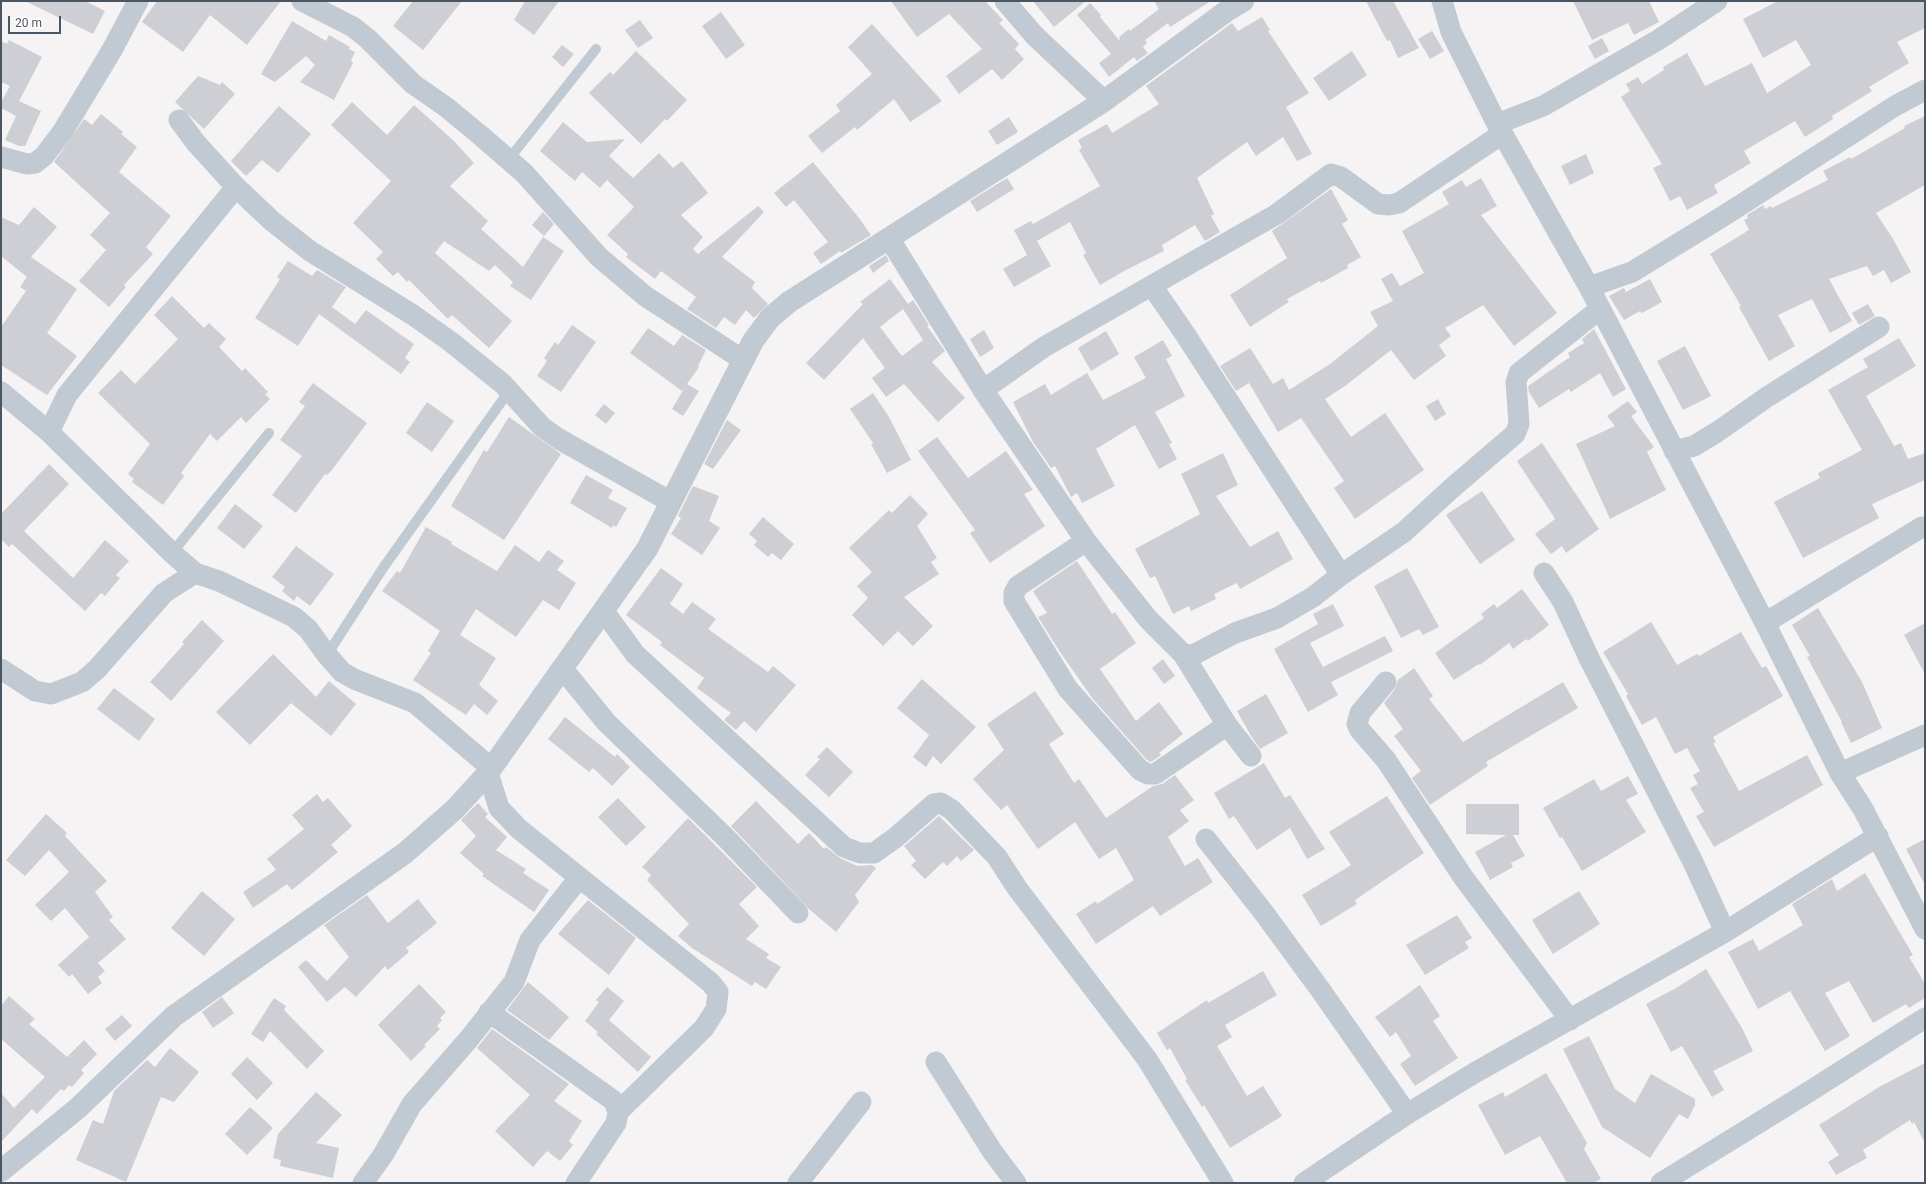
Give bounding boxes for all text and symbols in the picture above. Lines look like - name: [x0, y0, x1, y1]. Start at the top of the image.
- scale bar: [10, 8, 63, 34]
- text: 20 m: [15, 16, 42, 30]

